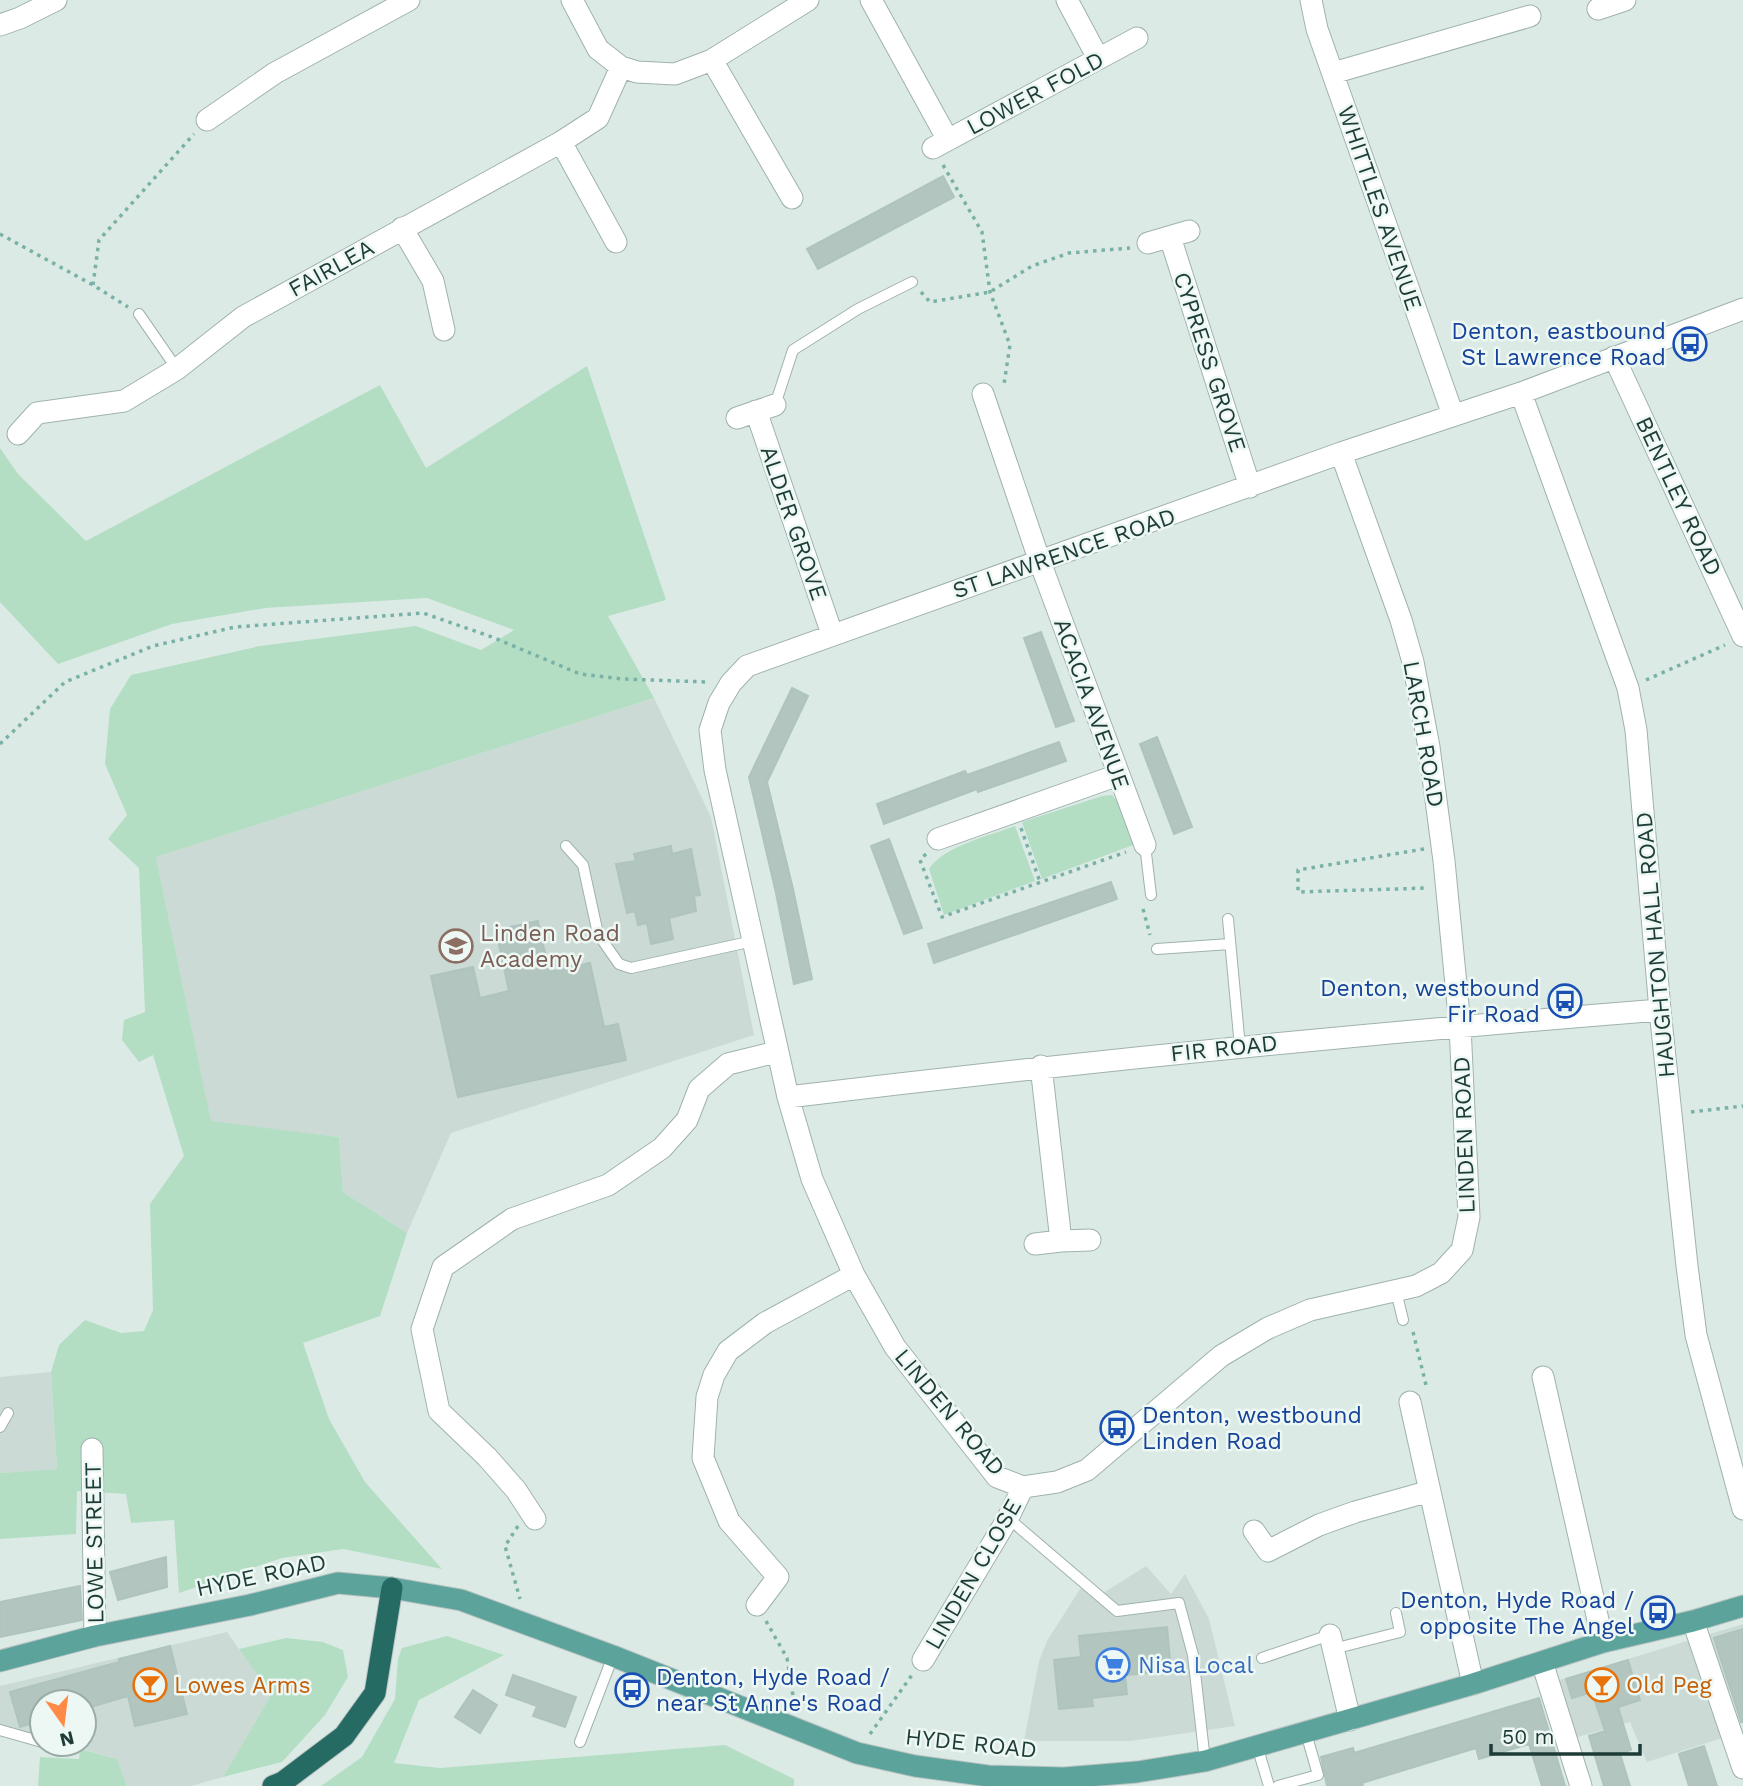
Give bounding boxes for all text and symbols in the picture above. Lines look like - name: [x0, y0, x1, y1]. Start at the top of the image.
- street label: LOWER FOLD: [962, 46, 1108, 141]
- street label: WHITTLES AVENUE: [1332, 102, 1427, 314]
- street label: FAIRLEA: [284, 234, 379, 303]
- street label: CYPRESS GROVE: [1168, 269, 1251, 456]
- place label: Denton, eastbound St Lawrence Road: [1451, 318, 1666, 371]
- bus stop icon: Denton, eastbound St Lawrence Road: [1671, 325, 1709, 363]
- street label: BENTLEY ROAD: [1630, 412, 1727, 580]
- street label: ALDER GROVE: [754, 442, 833, 604]
- street label: ST LAWRENCE ROAD: [949, 503, 1179, 604]
- street label: ACACIA AVENUE: [1048, 615, 1135, 793]
- street label: LARCH ROAD: [1397, 659, 1450, 809]
- street label: HAUGHTON HALL ROAD: [1630, 811, 1681, 1079]
- place label: Linden Road Academy: [480, 920, 620, 973]
- school or university icon: Linden Road Academy: [437, 927, 475, 965]
- place label: Denton, westbound Fir Road: [1320, 975, 1540, 1028]
- bus stop icon: Denton, westbound Fir Road: [1546, 982, 1584, 1020]
- street label: FIR ROAD: [1169, 1029, 1279, 1068]
- street label: LINDEN ROAD: [1448, 1056, 1481, 1214]
- street label: LINDEN ROAD: [889, 1343, 1010, 1481]
- place label: Denton, westbound Linden Road: [1142, 1402, 1362, 1455]
- bus stop icon: Denton, westbound Linden Road: [1098, 1409, 1136, 1447]
- street label: LOWE STREET: [80, 1462, 109, 1624]
- street label: LINDEN CLOSE: [919, 1494, 1027, 1654]
- street label: HYDE ROAD: [194, 1549, 329, 1602]
- place label: Denton, Hyde Road / opposite The Angel: [1400, 1587, 1634, 1640]
- bus stop icon: Denton, Hyde Road / opposite The Angel: [1639, 1594, 1677, 1632]
- supermarket icon: Nisa Local: [1094, 1646, 1132, 1684]
- place label: Nisa Local: [1138, 1652, 1254, 1679]
- place label: Denton, Hyde Road / near St Anne's Road: [656, 1664, 890, 1717]
- bar icon: Lowes Arms: [131, 1666, 169, 1704]
- bar icon: Old Peg: [1583, 1666, 1621, 1704]
- bus stop icon: Denton, Hyde Road / near St Anne's Road: [613, 1671, 651, 1709]
- place label: Lowes Arms: [174, 1672, 311, 1699]
- place label: Old Peg: [1626, 1672, 1713, 1699]
- north arrow: [28, 1688, 98, 1758]
- scale bar: [1491, 1712, 1640, 1756]
- street label: HYDE ROAD: [904, 1723, 1038, 1764]
- text: 50 m: [1502, 1724, 1554, 1749]
- text: N: [57, 1726, 77, 1752]

